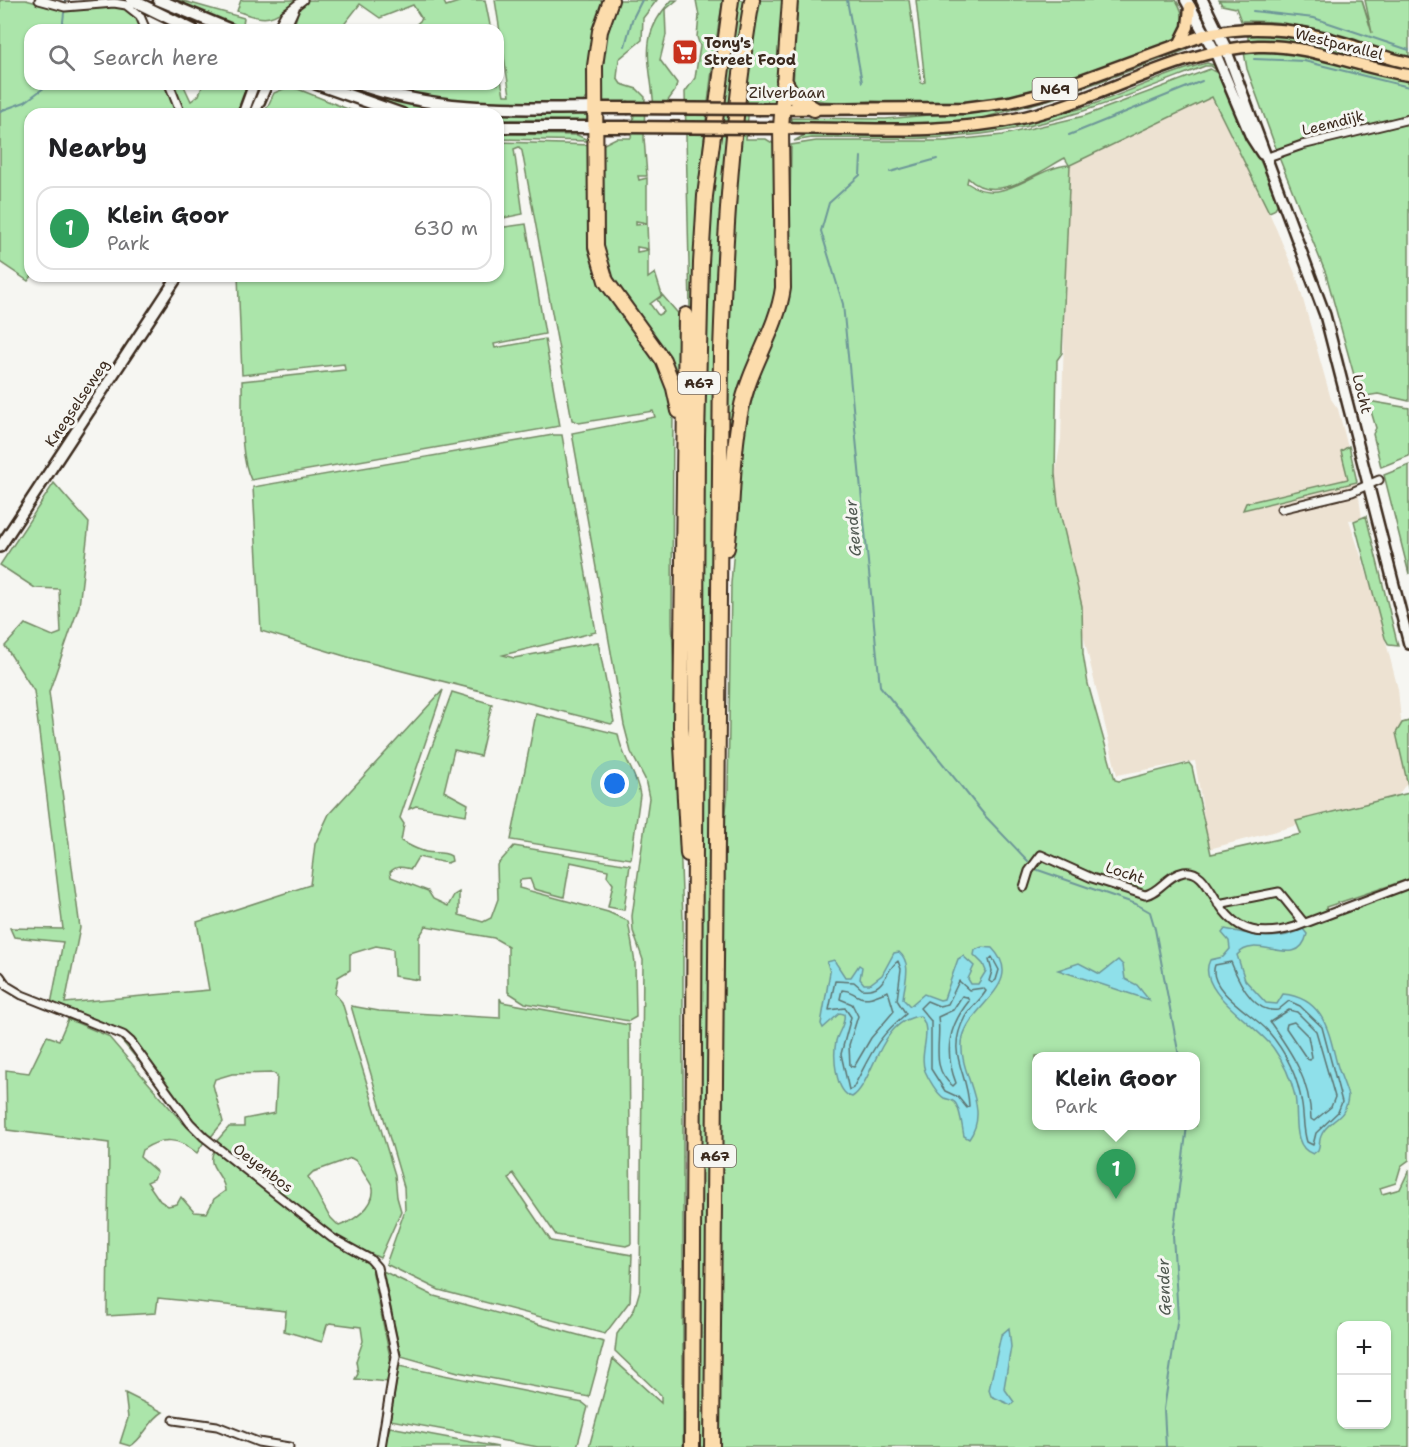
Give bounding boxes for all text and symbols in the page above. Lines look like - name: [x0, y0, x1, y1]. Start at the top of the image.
- street label: Westparallel: [1293, 23, 1386, 65]
- search box: [24, 24, 504, 90]
- place label: Tony's Street Food: [704, 33, 796, 70]
- supermarket icon: Tony's Street Food: [670, 37, 700, 67]
- icon: search: [45, 41, 78, 74]
- text: Search here: [93, 43, 219, 72]
- road number: N69: [1032, 78, 1078, 100]
- street label: Zilverbaan: [749, 83, 825, 103]
- street label: Leemdijk: [1300, 106, 1366, 140]
- text: Nearby: [48, 130, 147, 165]
- text: Klein Goor: [107, 201, 229, 230]
- text: 1: [65, 215, 74, 241]
- text: 630 m: [414, 215, 478, 241]
- text: Park: [107, 230, 150, 256]
- street label: Knegselseweg: [40, 355, 114, 451]
- road number: A67: [678, 372, 720, 394]
- street label: Locht: [1347, 372, 1377, 416]
- water label: Gender: [840, 498, 866, 558]
- your location: [600, 769, 629, 798]
- street label: Locht: [1103, 857, 1147, 889]
- popup: [1032, 1052, 1200, 1130]
- text: Klein Goor: [1055, 1064, 1177, 1093]
- text: Park: [1055, 1093, 1098, 1119]
- street label: Oeyenbos: [229, 1139, 297, 1197]
- road number: A67: [694, 1145, 736, 1167]
- pin: 1: [1096, 1150, 1136, 1199]
- water label: Gender: [1152, 1258, 1175, 1316]
- map controls: [1337, 1321, 1391, 1429]
- button: +: [1337, 1321, 1391, 1375]
- button: −: [1337, 1375, 1391, 1429]

